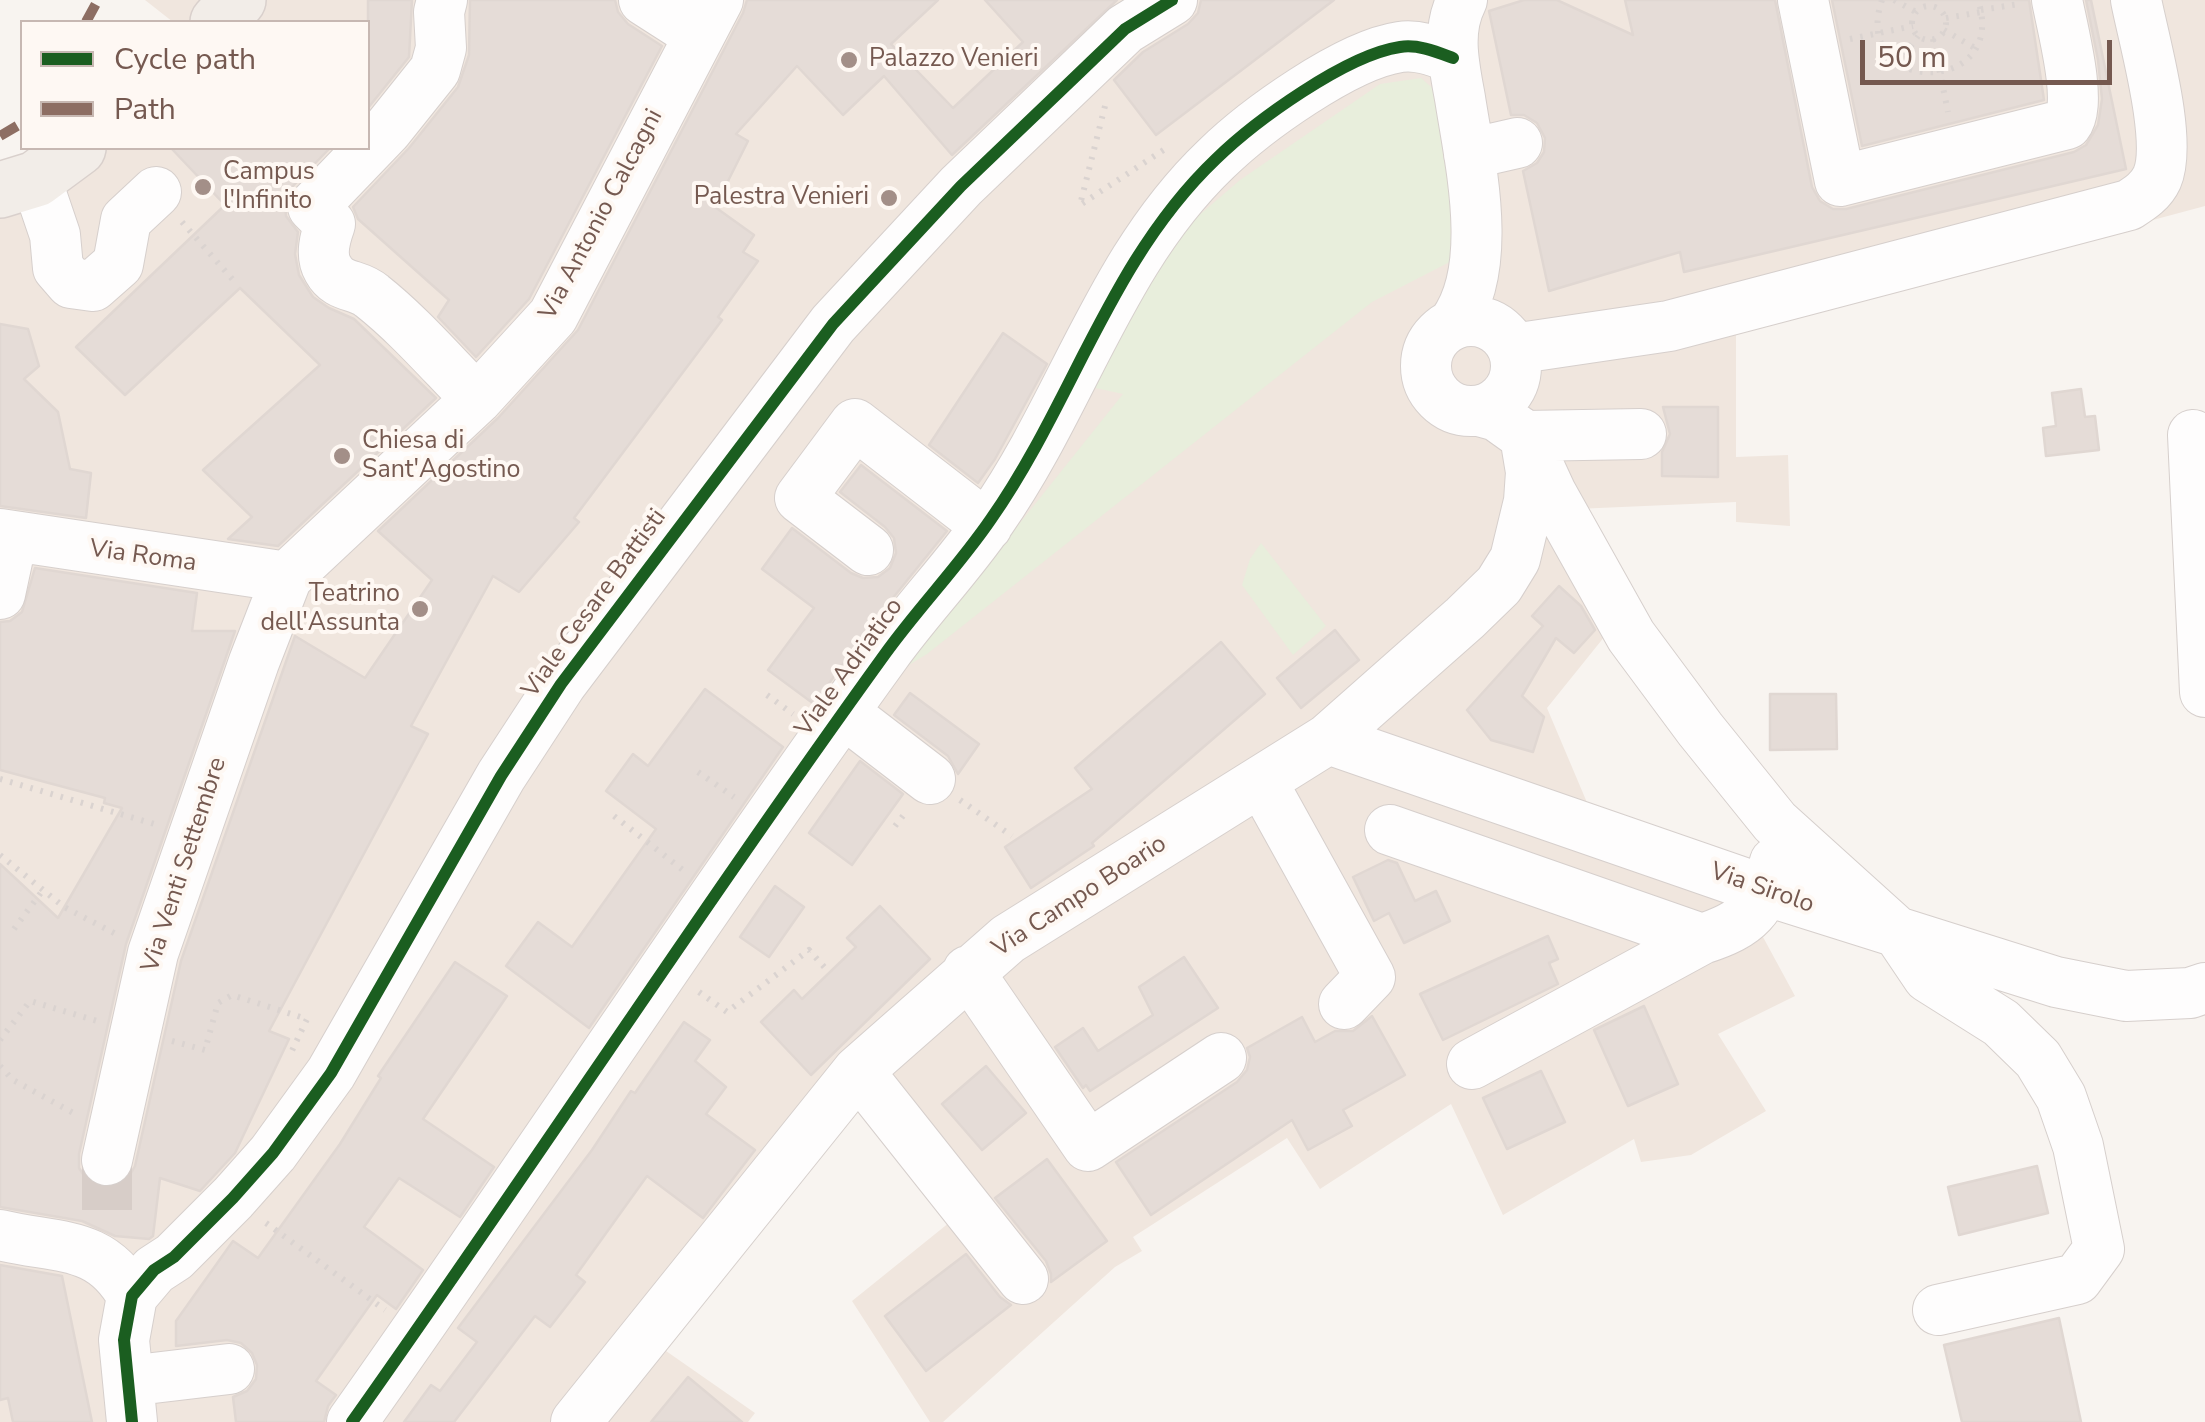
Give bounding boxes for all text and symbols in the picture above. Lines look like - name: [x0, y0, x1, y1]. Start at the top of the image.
- legend: [20, 20, 370, 150]
- scale bar: [1865, 20, 2118, 82]
- text: 50 m: [1877, 37, 1946, 78]
- text: Cycle path: [114, 39, 256, 80]
- place label: Palazzo Venieri: [869, 45, 1038, 75]
- marker: Palazzo Venieri: [838, 49, 860, 71]
- text: Path: [114, 89, 176, 130]
- street label: Via Antonio Calcagni: [534, 105, 670, 325]
- place label: Campus l'Infinito: [223, 158, 315, 217]
- marker: Campus l'Infinito: [192, 176, 214, 198]
- place label: Palestra Venieri: [694, 183, 869, 213]
- marker: Palestra Venieri: [878, 187, 900, 209]
- place label: Chiesa di Sant'Agostino: [362, 427, 520, 486]
- marker: Chiesa di Sant'Agostino: [331, 445, 353, 467]
- street label: Viale Cesare Battisti: [516, 504, 674, 704]
- street label: Via Roma: [88, 535, 198, 579]
- place label: Teatrino dell'Assunta: [260, 580, 400, 639]
- street label: Viale Adriatico: [790, 593, 910, 743]
- marker: Teatrino dell'Assunta: [409, 598, 431, 620]
- street label: Via Venti Settembre: [136, 754, 234, 976]
- street label: Via Campo Boario: [987, 830, 1173, 964]
- street label: Via Sirolo: [1706, 857, 1818, 921]

